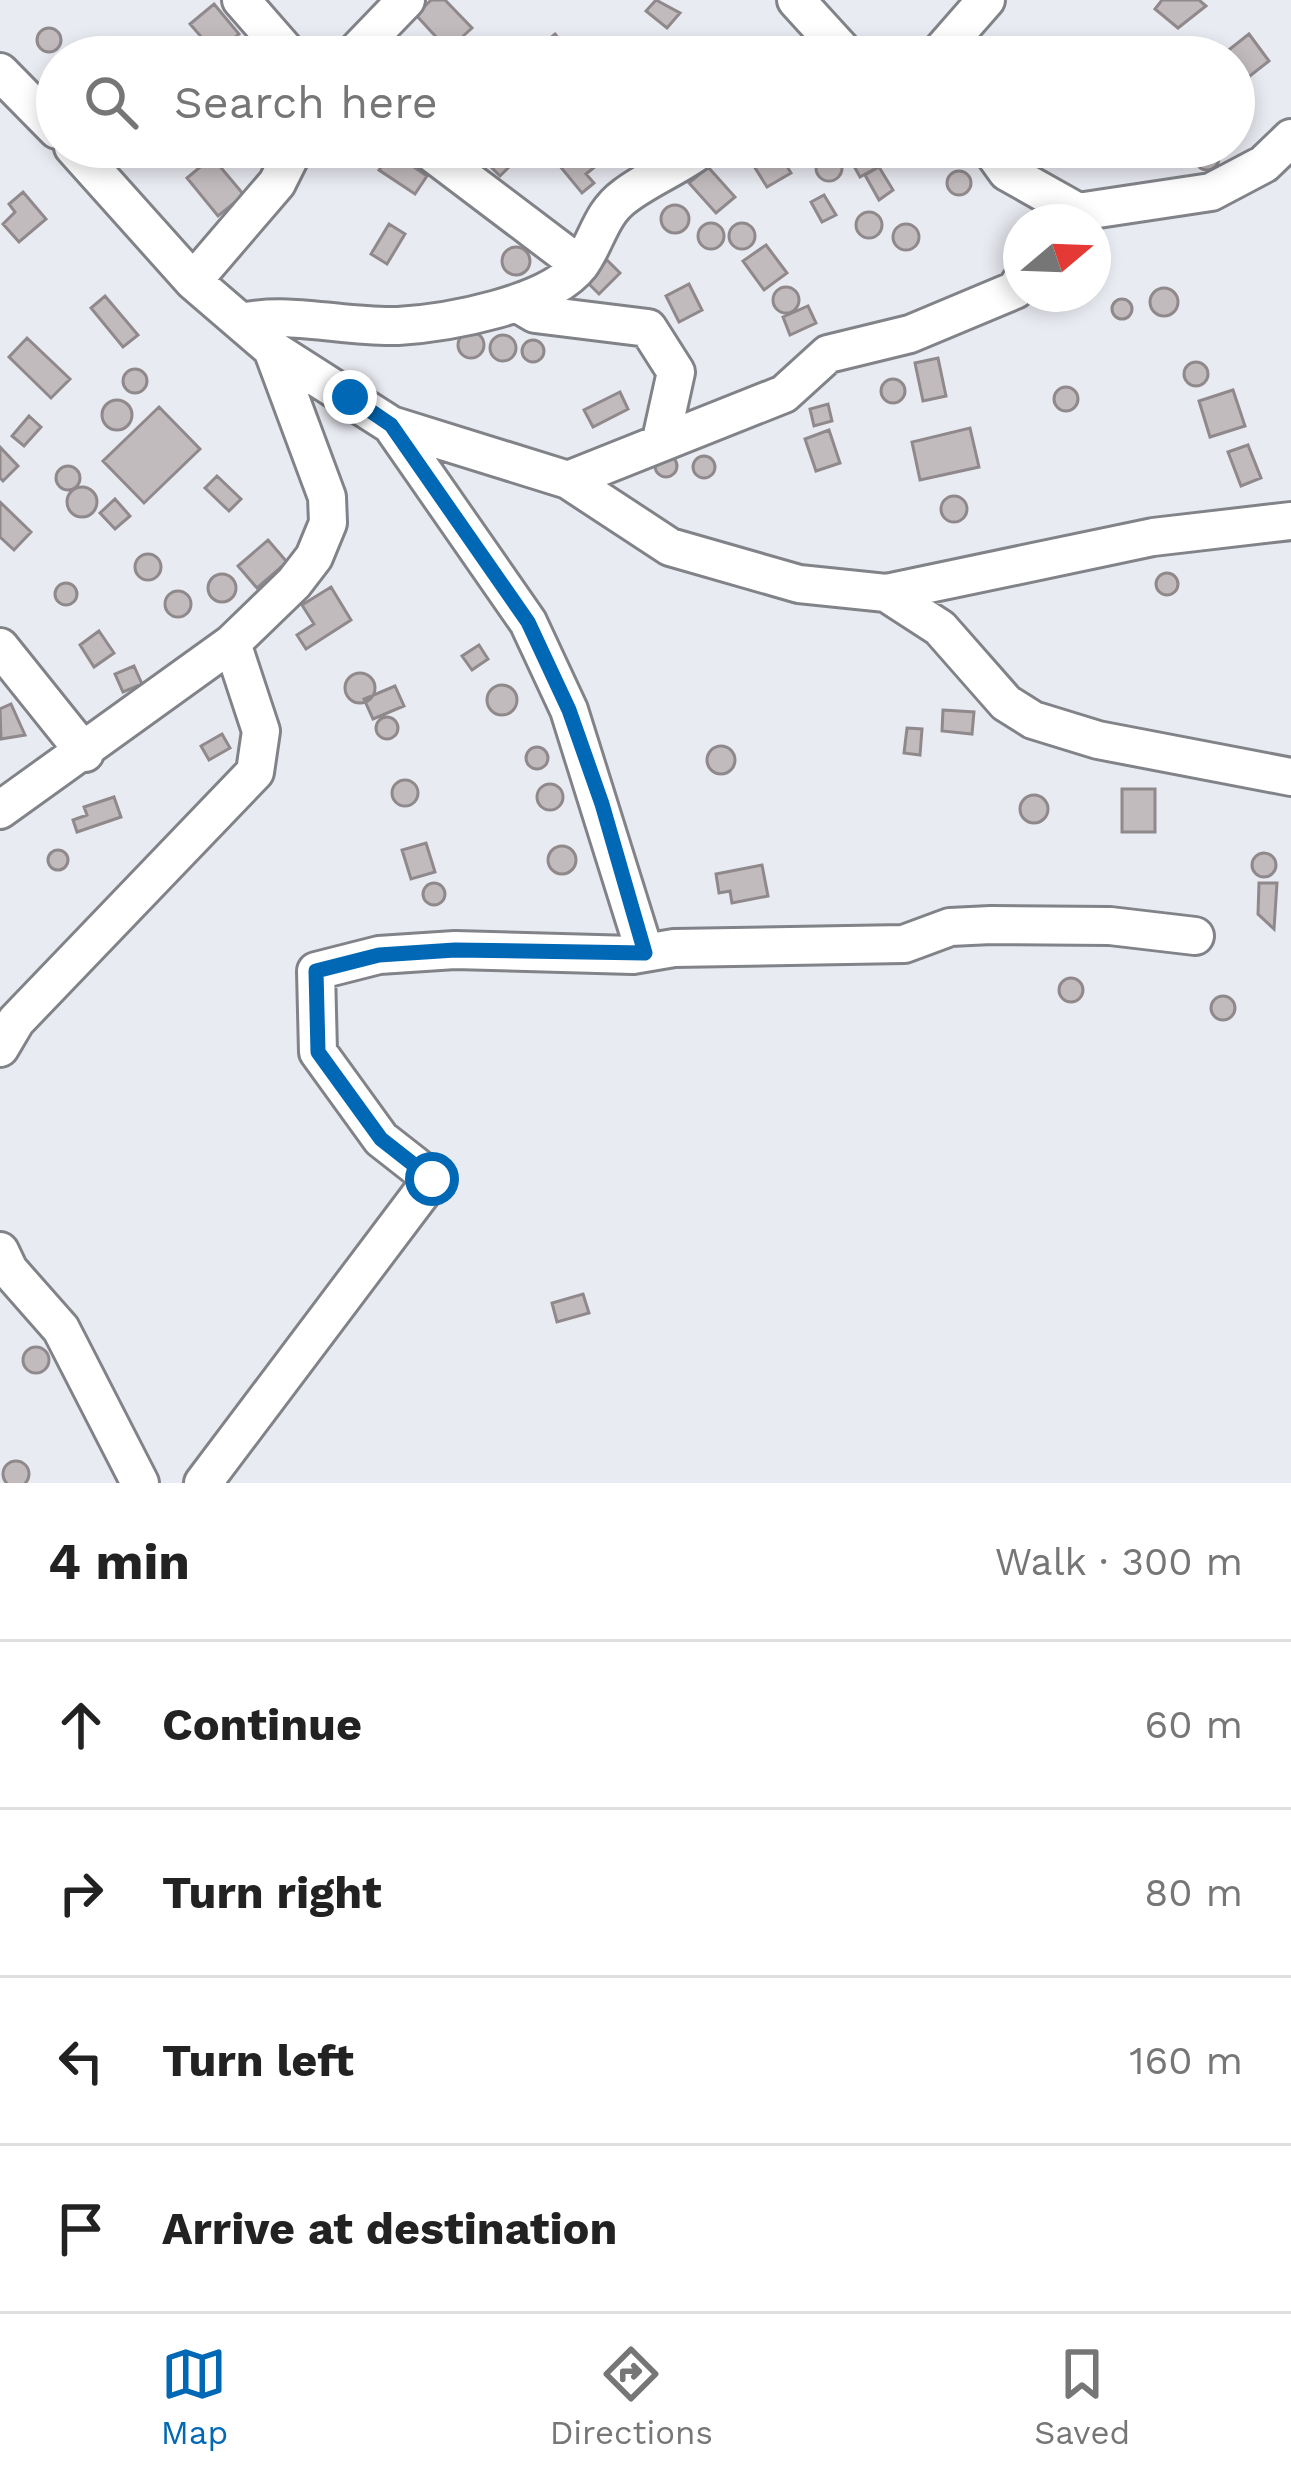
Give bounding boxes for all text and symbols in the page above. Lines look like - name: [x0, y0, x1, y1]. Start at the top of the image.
- search box: [36, 36, 1255, 168]
- icon: search: [78, 69, 144, 135]
- text: Search here: [174, 76, 438, 129]
- north arrow: [1003, 204, 1111, 312]
- route end: [323, 370, 377, 424]
- route start: [405, 1152, 459, 1206]
- text: 4 min: [48, 1532, 190, 1591]
- text: Walk · 300 m: [995, 1539, 1243, 1584]
- icon: ahead: [48, 1692, 114, 1758]
- text: Continue: [162, 1698, 362, 1751]
- text: 60 m: [1145, 1702, 1243, 1747]
- icon: right: [48, 1860, 114, 1926]
- text: Turn right: [162, 1866, 382, 1919]
- text: 80 m: [1144, 1870, 1243, 1915]
- icon: left: [48, 2028, 114, 2094]
- text: Turn left: [162, 2034, 354, 2087]
- text: 160 m: [1129, 2038, 1243, 2083]
- icon: arrive: [48, 2196, 114, 2262]
- text: Arrive at destination: [162, 2202, 617, 2255]
- tab: Map: [161, 2341, 228, 2452]
- tab: Directions: [550, 2341, 713, 2452]
- tab: Saved: [1034, 2341, 1130, 2452]

